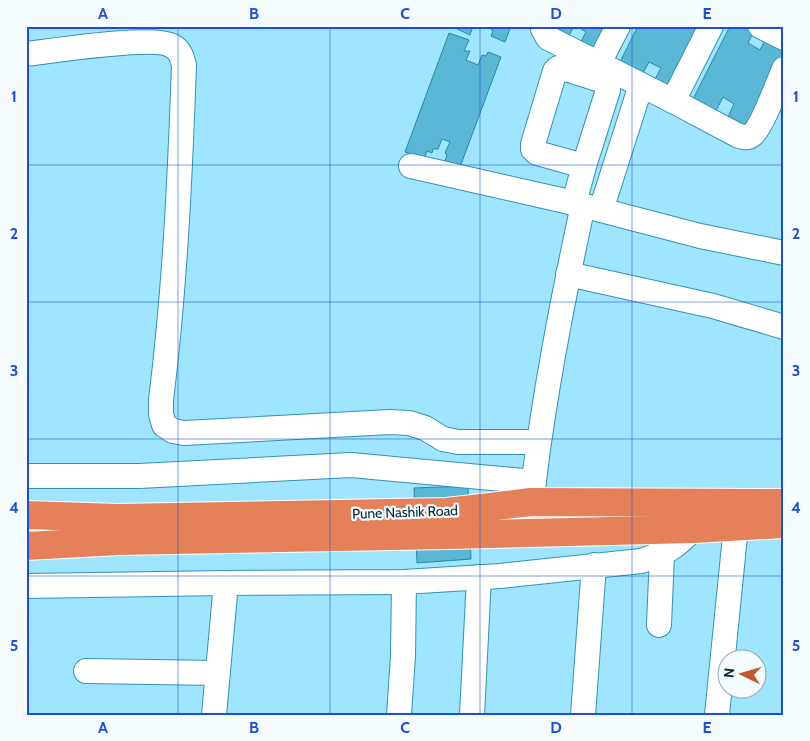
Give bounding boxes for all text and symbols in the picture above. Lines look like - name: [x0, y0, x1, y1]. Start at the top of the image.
- text: A: [98, 4, 108, 23]
- text: B: [249, 4, 259, 23]
- text: C: [400, 4, 410, 23]
- text: D: [550, 4, 562, 23]
- text: E: [702, 4, 712, 23]
- text: 1: [11, 87, 17, 106]
- text: 1: [793, 87, 799, 106]
- text: 2: [10, 224, 18, 243]
- text: 2: [792, 224, 800, 243]
- text: 3: [10, 361, 18, 380]
- text: 3: [792, 361, 800, 380]
- text: 4: [9, 498, 19, 517]
- text: 4: [791, 498, 801, 517]
- street label: Pune Nashik Road: [352, 501, 458, 523]
- text: 5: [10, 636, 18, 655]
- text: 5: [792, 636, 800, 655]
- north arrow: [718, 648, 768, 698]
- text: N: [720, 667, 738, 679]
- text: A: [98, 718, 108, 737]
- text: B: [249, 718, 259, 737]
- text: C: [400, 718, 410, 737]
- text: D: [550, 718, 562, 737]
- text: E: [702, 718, 712, 737]

